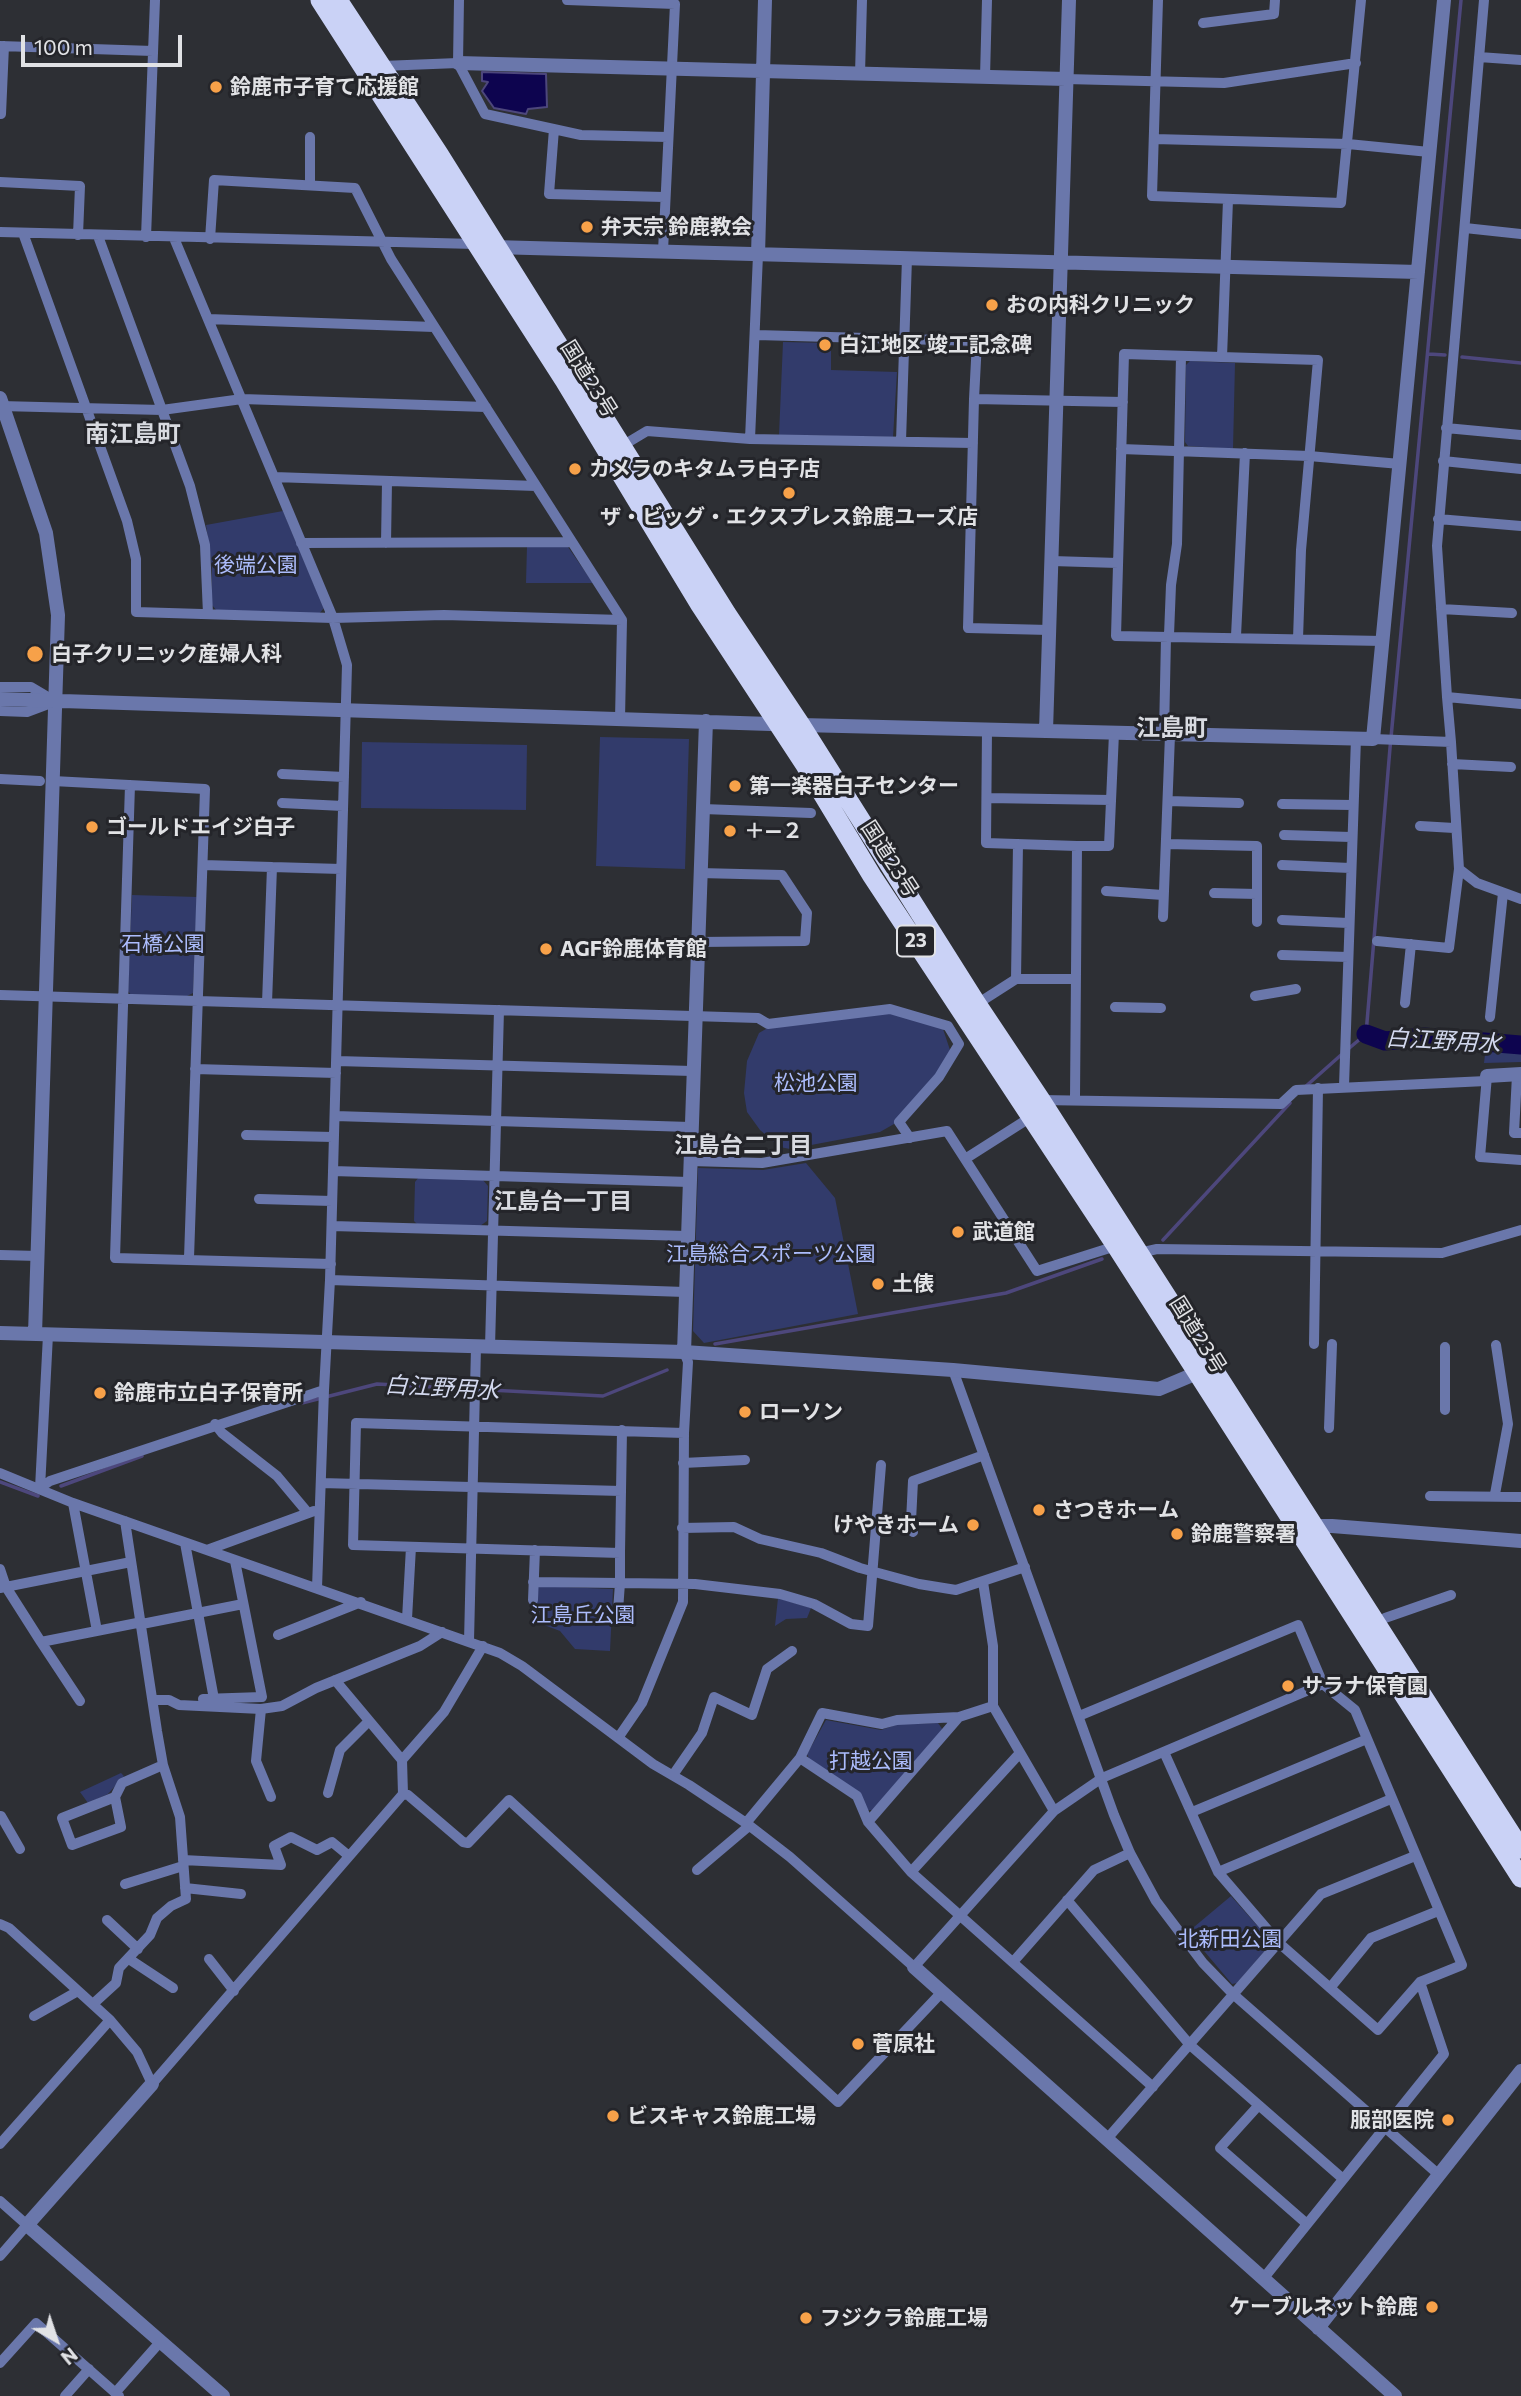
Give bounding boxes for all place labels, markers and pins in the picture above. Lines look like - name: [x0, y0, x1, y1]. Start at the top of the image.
- place label: 鈴鹿市子育て応援館: [230, 74, 419, 100]
- marker: 鈴鹿市子育て応援館: [208, 79, 224, 95]
- place label: 弁天宗 鈴鹿教会: [601, 214, 752, 240]
- marker: 弁天宗 鈴鹿教会: [579, 219, 595, 235]
- place label: おの内科クリニック: [1006, 292, 1195, 318]
- marker: おの内科クリニック: [984, 297, 1000, 313]
- place label: 白江地区 竣工記念碑: [839, 332, 1032, 358]
- marker: 白江地区 竣工記念碑: [817, 337, 833, 353]
- place label: カメラのキタムラ白子店: [589, 456, 820, 482]
- marker: カメラのキタムラ白子店: [567, 461, 583, 477]
- marker: ザ・ビッグ・エクスプレス鈴鹿ユーズ店: [781, 485, 797, 501]
- place label: ザ・ビッグ・エクスプレス鈴鹿ユーズ店: [600, 504, 978, 530]
- place label: 白子クリニック産婦人科: [51, 641, 282, 667]
- marker: 白子クリニック産婦人科: [25, 644, 45, 664]
- place label: 第一楽器白子センター: [749, 773, 959, 799]
- marker: 第一楽器白子センター: [727, 778, 743, 794]
- place label: ゴールドエイジ白子: [106, 814, 295, 840]
- place label: ＋―２: [744, 818, 803, 844]
- marker: ゴールドエイジ白子: [84, 819, 100, 835]
- marker: ＋―２: [722, 823, 738, 839]
- place label: AGF鈴鹿体育館: [560, 936, 707, 962]
- marker: AGF鈴鹿体育館: [538, 941, 554, 957]
- place label: 武道館: [972, 1219, 1035, 1245]
- marker: 武道館: [950, 1224, 966, 1240]
- place label: 土俵: [892, 1271, 934, 1297]
- marker: 土俵: [870, 1276, 886, 1292]
- place label: 鈴鹿市立白子保育所: [114, 1380, 303, 1406]
- marker: 鈴鹿市立白子保育所: [92, 1385, 108, 1401]
- place label: ローソン: [759, 1399, 843, 1425]
- marker: ローソン: [737, 1404, 753, 1420]
- place label: さつきホーム: [1053, 1497, 1179, 1523]
- marker: さつきホーム: [1031, 1502, 1047, 1518]
- place label: けやきホーム: [833, 1512, 959, 1538]
- marker: けやきホーム: [965, 1517, 981, 1533]
- place label: 鈴鹿警察署: [1191, 1521, 1296, 1547]
- marker: 鈴鹿警察署: [1169, 1526, 1185, 1542]
- place label: サラナ保育園: [1302, 1673, 1428, 1699]
- marker: サラナ保育園: [1280, 1678, 1296, 1694]
- place label: 菅原社: [872, 2031, 935, 2057]
- marker: 菅原社: [850, 2036, 866, 2052]
- place label: ビスキャス鈴鹿工場: [627, 2103, 816, 2129]
- place label: 服部医院: [1350, 2107, 1434, 2133]
- marker: ビスキャス鈴鹿工場: [605, 2108, 621, 2124]
- marker: 服部医院: [1440, 2112, 1456, 2128]
- place label: ケーブルネット鈴鹿: [1229, 2294, 1418, 2320]
- marker: ケーブルネット鈴鹿: [1424, 2299, 1440, 2315]
- place label: フジクラ鈴鹿工場: [820, 2305, 988, 2331]
- marker: フジクラ鈴鹿工場: [798, 2310, 814, 2326]

